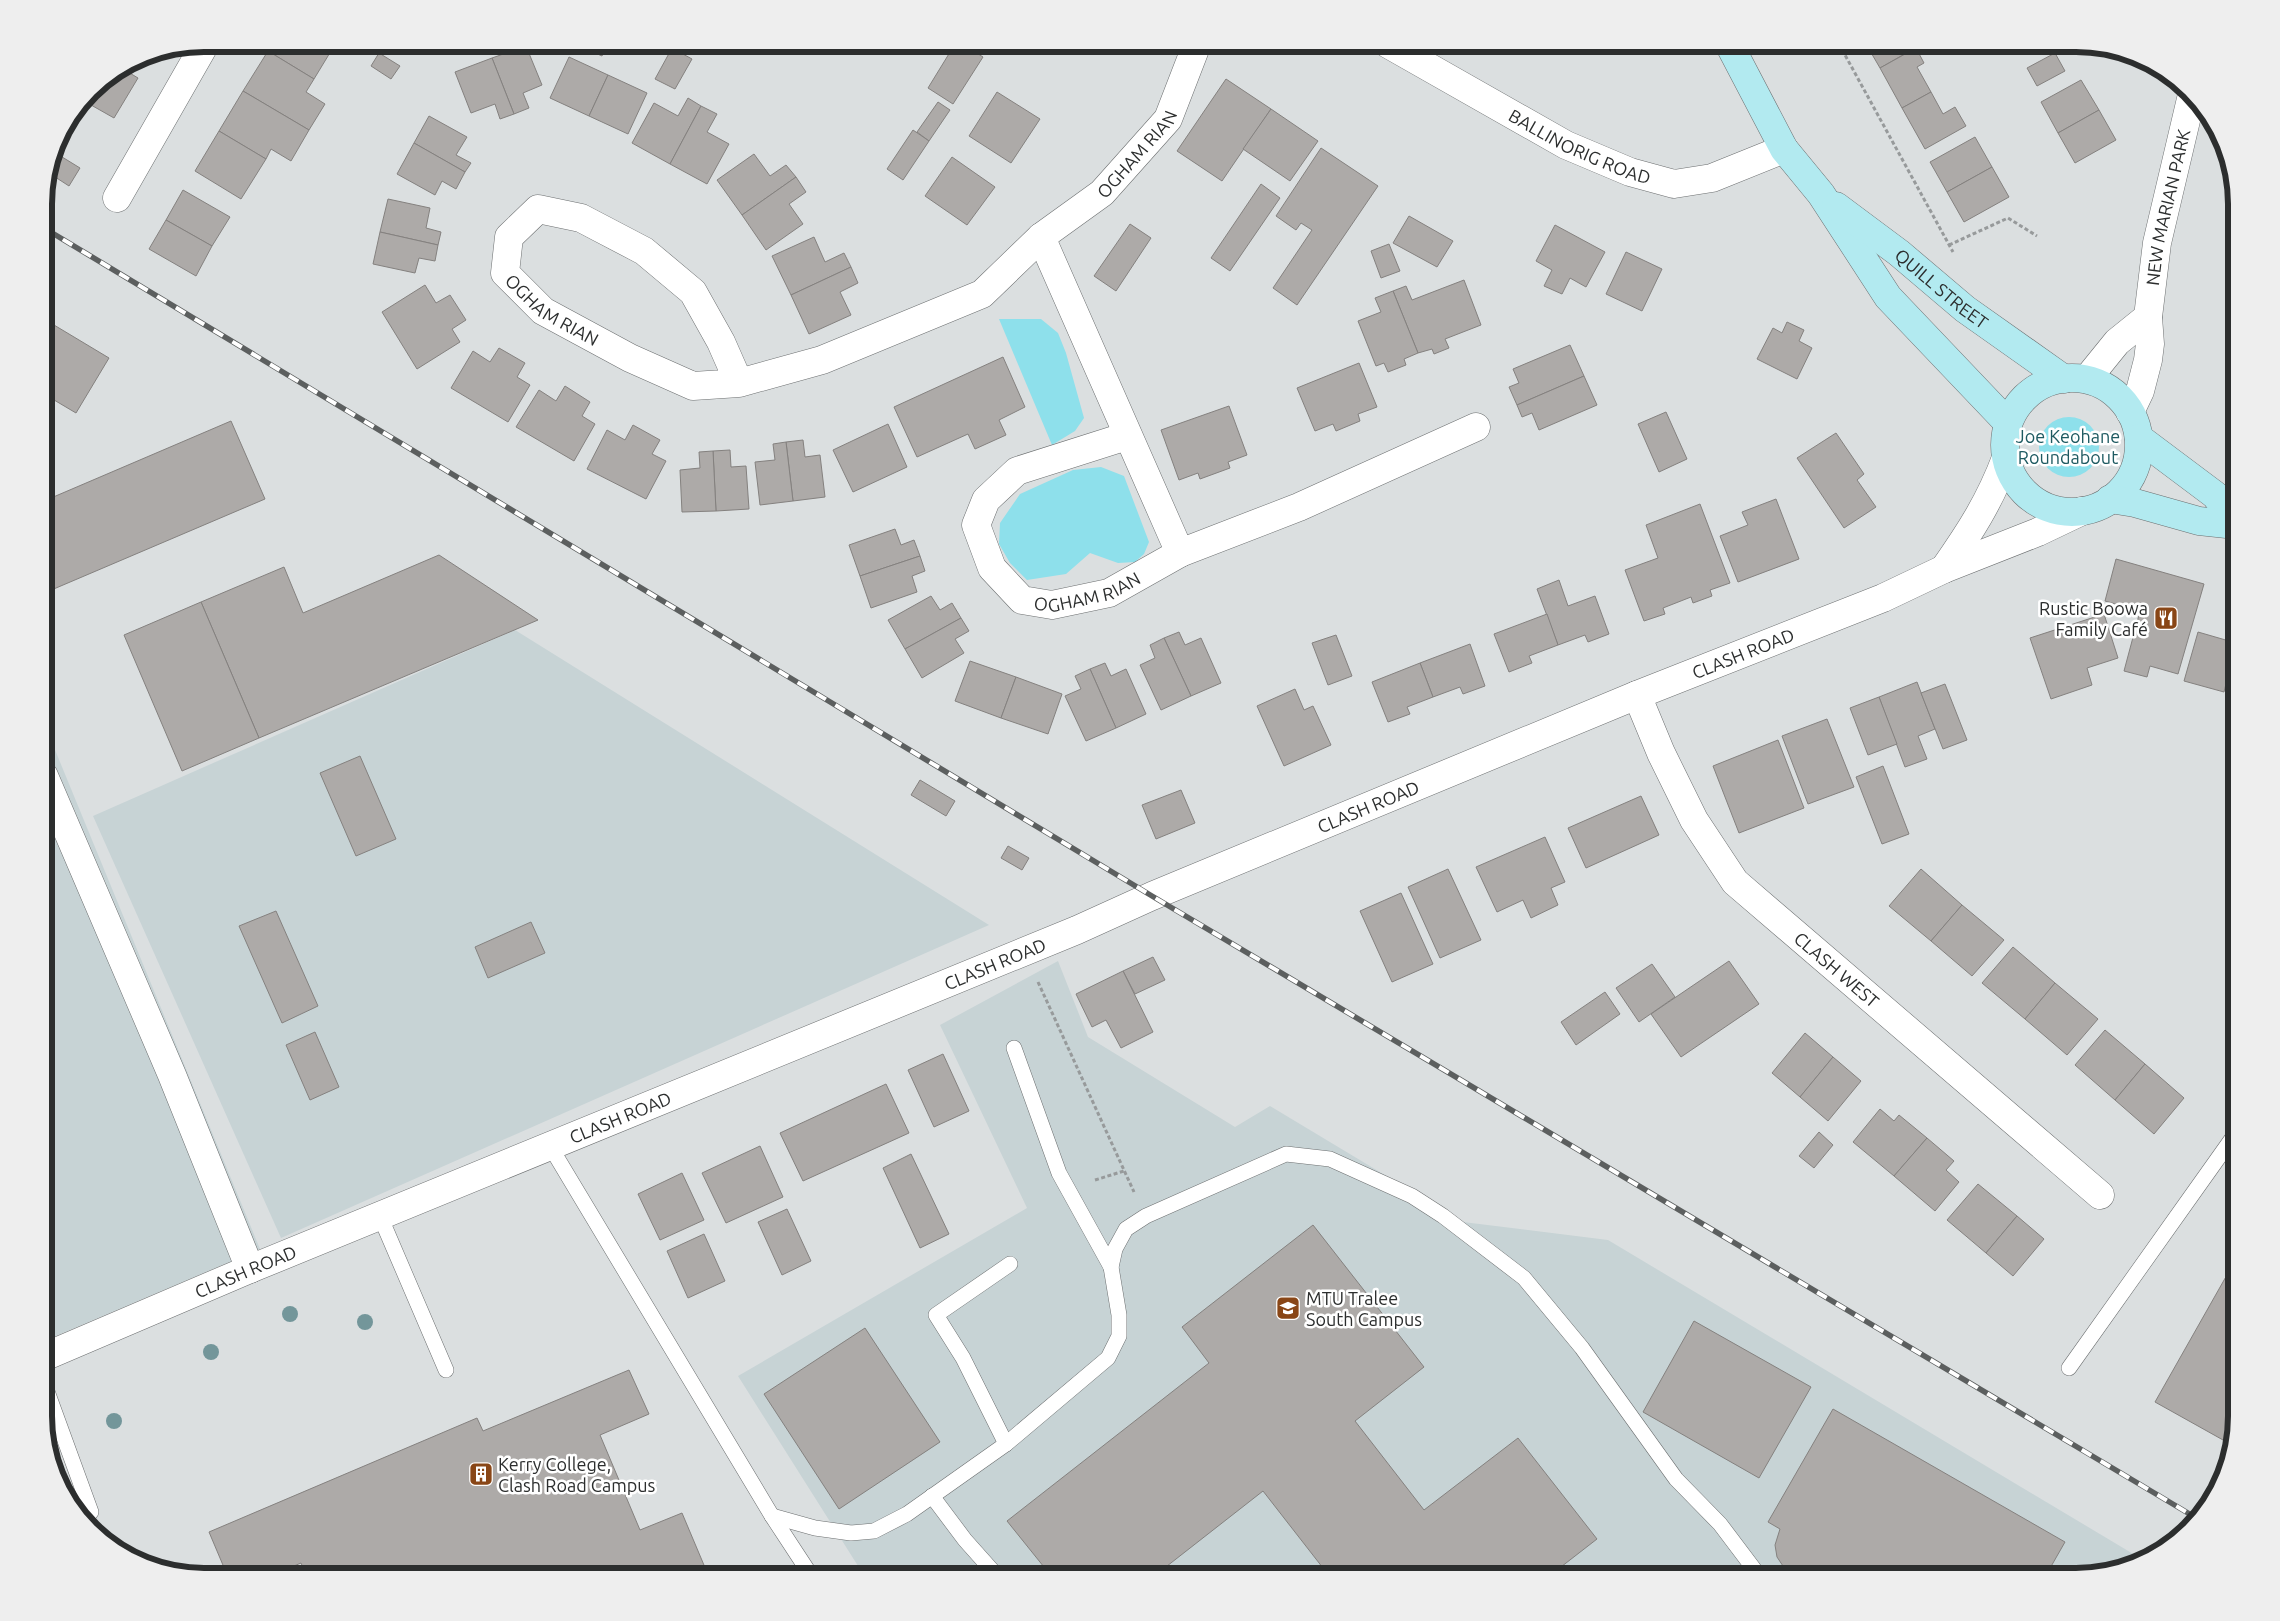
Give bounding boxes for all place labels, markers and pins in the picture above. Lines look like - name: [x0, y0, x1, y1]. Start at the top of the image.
- place label: Rustic Boowa Family Café: [2039, 598, 2148, 639]
- restaurant icon: Rustic Boowa Family Café: [2153, 605, 2179, 631]
- place label: MTU Tralee South Campus: [1306, 1288, 1422, 1329]
- school or university icon: MTU Tralee South Campus: [1275, 1295, 1301, 1321]
- place label: Kerry College, Clash Road Campus: [498, 1454, 656, 1495]
- building icon: Kerry College, Clash Road Campus: [468, 1461, 494, 1487]

